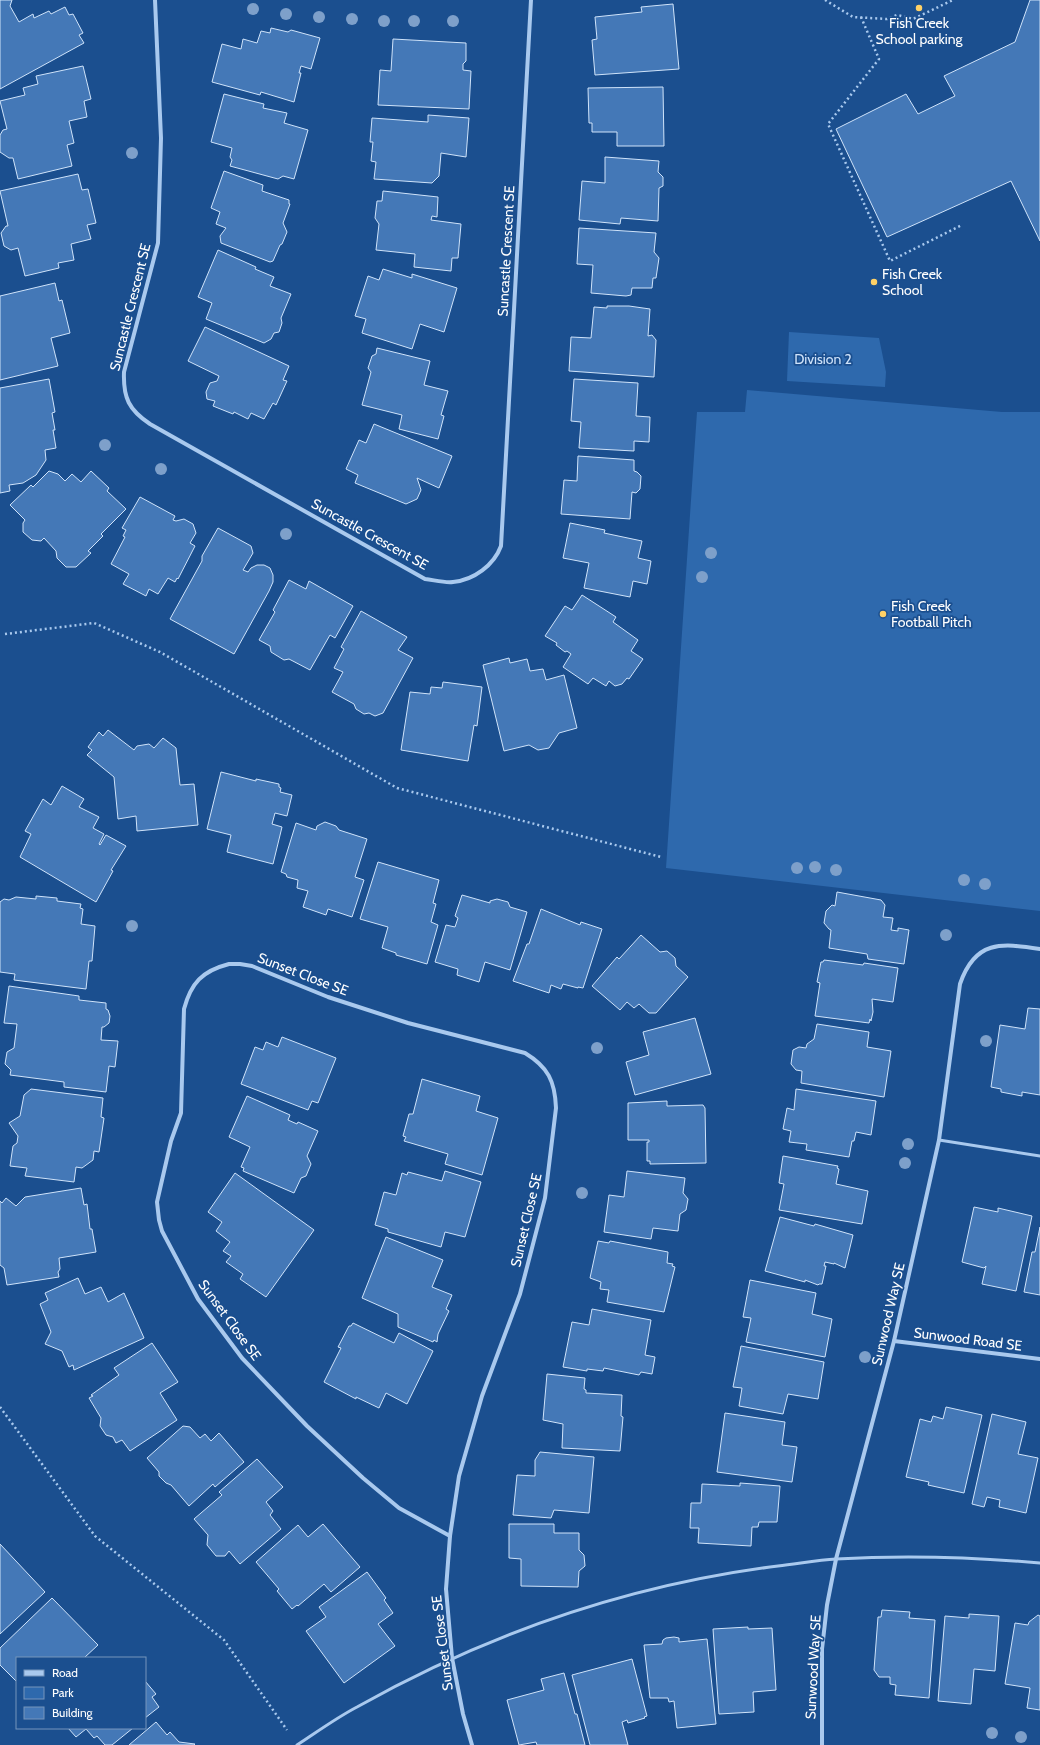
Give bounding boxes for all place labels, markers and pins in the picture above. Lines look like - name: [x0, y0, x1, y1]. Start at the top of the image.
- marker: Fish Creek School parking: [914, 3, 924, 13]
- place label: Fish Creek School parking: [876, 14, 963, 48]
- place label: Fish Creek School: [882, 265, 943, 299]
- marker: Fish Creek School: [869, 277, 879, 287]
- place label: Fish Creek Football Pitch: [891, 597, 971, 631]
- marker: Fish Creek Football Pitch: [878, 609, 888, 619]

